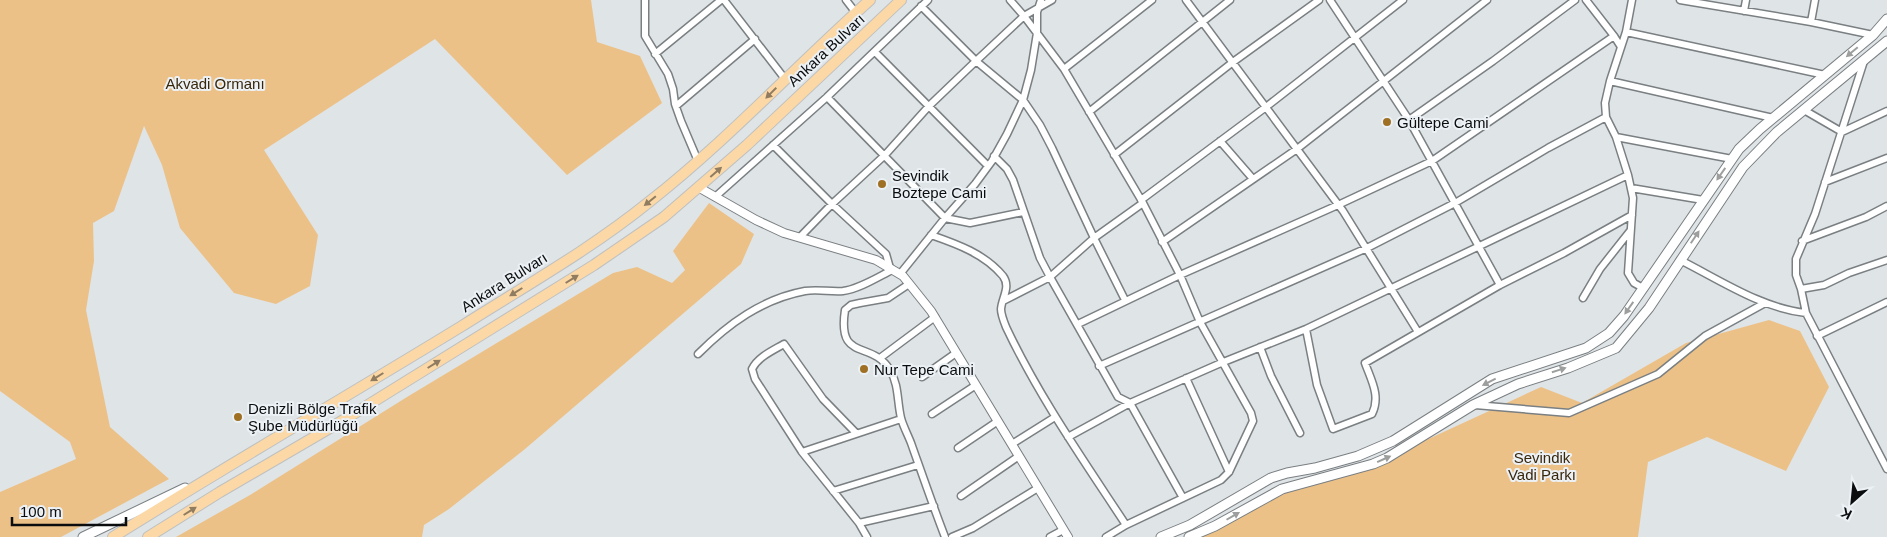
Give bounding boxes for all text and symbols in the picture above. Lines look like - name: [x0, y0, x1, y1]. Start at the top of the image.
- street label: Ankara Bulvarı: [784, 10, 868, 90]
- one-way arrow: [1846, 47, 1859, 58]
- park label: Akvadi Ormanı: [165, 75, 265, 92]
- one-way arrow: [765, 87, 777, 99]
- place label: Gültepe Cami: [1397, 114, 1489, 131]
- marker: Gültepe Cami: [1381, 116, 1393, 128]
- one-way arrow: [710, 166, 723, 177]
- place label: Sevindik Boztepe Cami: [892, 167, 986, 201]
- one-way arrow: [1716, 167, 1726, 181]
- marker: Sevindik Boztepe Cami: [876, 178, 888, 190]
- one-way arrow: [644, 196, 657, 207]
- one-way arrow: [1690, 230, 1700, 244]
- street label: Ankara Bulvarı: [458, 249, 550, 315]
- one-way arrow: [566, 274, 579, 283]
- one-way arrow: [509, 288, 522, 297]
- one-way arrow: [1624, 302, 1634, 315]
- one-way arrow: [427, 360, 440, 369]
- place label: Nur Tepe Cami: [874, 361, 974, 378]
- marker: Nur Tepe Cami: [858, 363, 870, 375]
- one-way arrow: [1552, 366, 1567, 374]
- one-way arrow: [371, 373, 384, 382]
- one-way arrow: [1481, 378, 1496, 386]
- place label: Denizli Bölge Trafik Şube Müdürlüğü: [248, 400, 377, 434]
- marker: Denizli Bölge Trafik Şube Müdürlüğü: [232, 411, 244, 423]
- park label: Sevindik Vadi Parkı: [1508, 449, 1576, 483]
- one-way arrow: [1377, 455, 1391, 463]
- north arrow: [1827, 477, 1877, 527]
- scale bar: [12, 494, 126, 526]
- text: 100 m: [20, 503, 62, 520]
- text: K: [1838, 504, 1854, 523]
- one-way arrow: [183, 507, 196, 516]
- one-way arrow: [1225, 512, 1240, 520]

